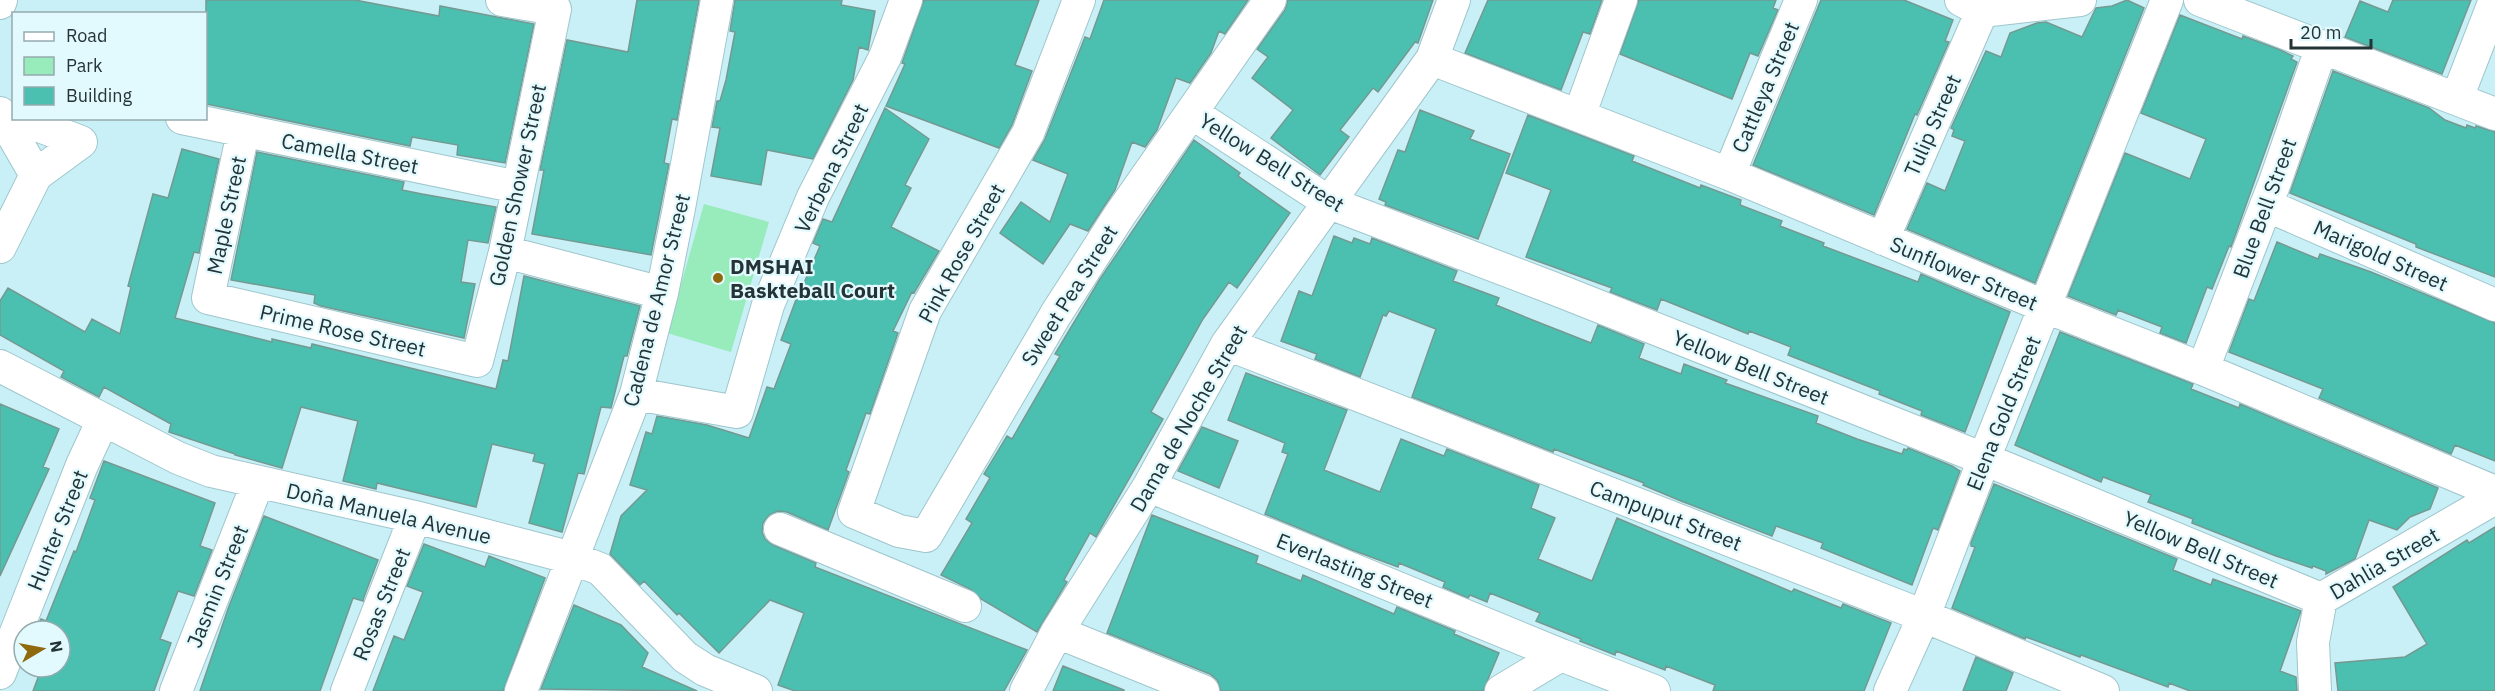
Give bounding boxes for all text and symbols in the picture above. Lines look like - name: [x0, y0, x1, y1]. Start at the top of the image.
- legend: [12, 12, 207, 120]
- scale bar: [2291, 12, 2370, 50]
- street label: Cattleya Street: [1725, 17, 1805, 157]
- text: 20 m: [2300, 21, 2342, 44]
- text: Road: [66, 24, 107, 47]
- text: Park: [66, 54, 103, 77]
- street label: Tulip Street: [1897, 70, 1967, 180]
- street label: Golden Shower Street: [482, 81, 552, 289]
- text: Building: [66, 84, 133, 107]
- street label: Verbena Street: [788, 99, 874, 237]
- street label: Yellow Bell Street: [1194, 106, 1350, 218]
- street label: Camella Street: [279, 126, 421, 180]
- street label: Blue Bell Street: [2226, 134, 2302, 282]
- street label: Maple Street: [200, 153, 252, 277]
- street label: Pink Rose Street: [911, 178, 1011, 328]
- street label: Cadena de Amor Street: [616, 191, 696, 409]
- street label: Marigold Street: [2309, 213, 2453, 297]
- street label: Sweet Pea Street: [1014, 219, 1124, 371]
- street label: Sunflower Street: [1886, 229, 2042, 317]
- place label: DMSHAI Baskteball Court: [730, 252, 895, 304]
- marker: DMSHAI Baskteball Court: [711, 271, 725, 285]
- street label: Prime Rose Street: [257, 297, 429, 363]
- street label: Dama de Noche Street: [1123, 319, 1253, 517]
- street label: Yellow Bell Street: [1669, 323, 1833, 411]
- street label: Elena Gold Street: [1959, 332, 2047, 494]
- street label: Hunter Street: [20, 466, 94, 594]
- street label: Campuput Street: [1586, 473, 1746, 557]
- street label: Doña Manuela Avenue: [284, 476, 494, 550]
- street label: Yellow Bell Street: [2119, 504, 2283, 594]
- street label: Jasmin Street: [180, 520, 254, 652]
- street label: Dahlia Street: [2324, 520, 2444, 606]
- street label: Everlasting Street: [1272, 526, 1438, 614]
- street label: Rosas Street: [346, 544, 416, 664]
- north arrow: [12, 619, 72, 679]
- text: N: [46, 639, 68, 654]

